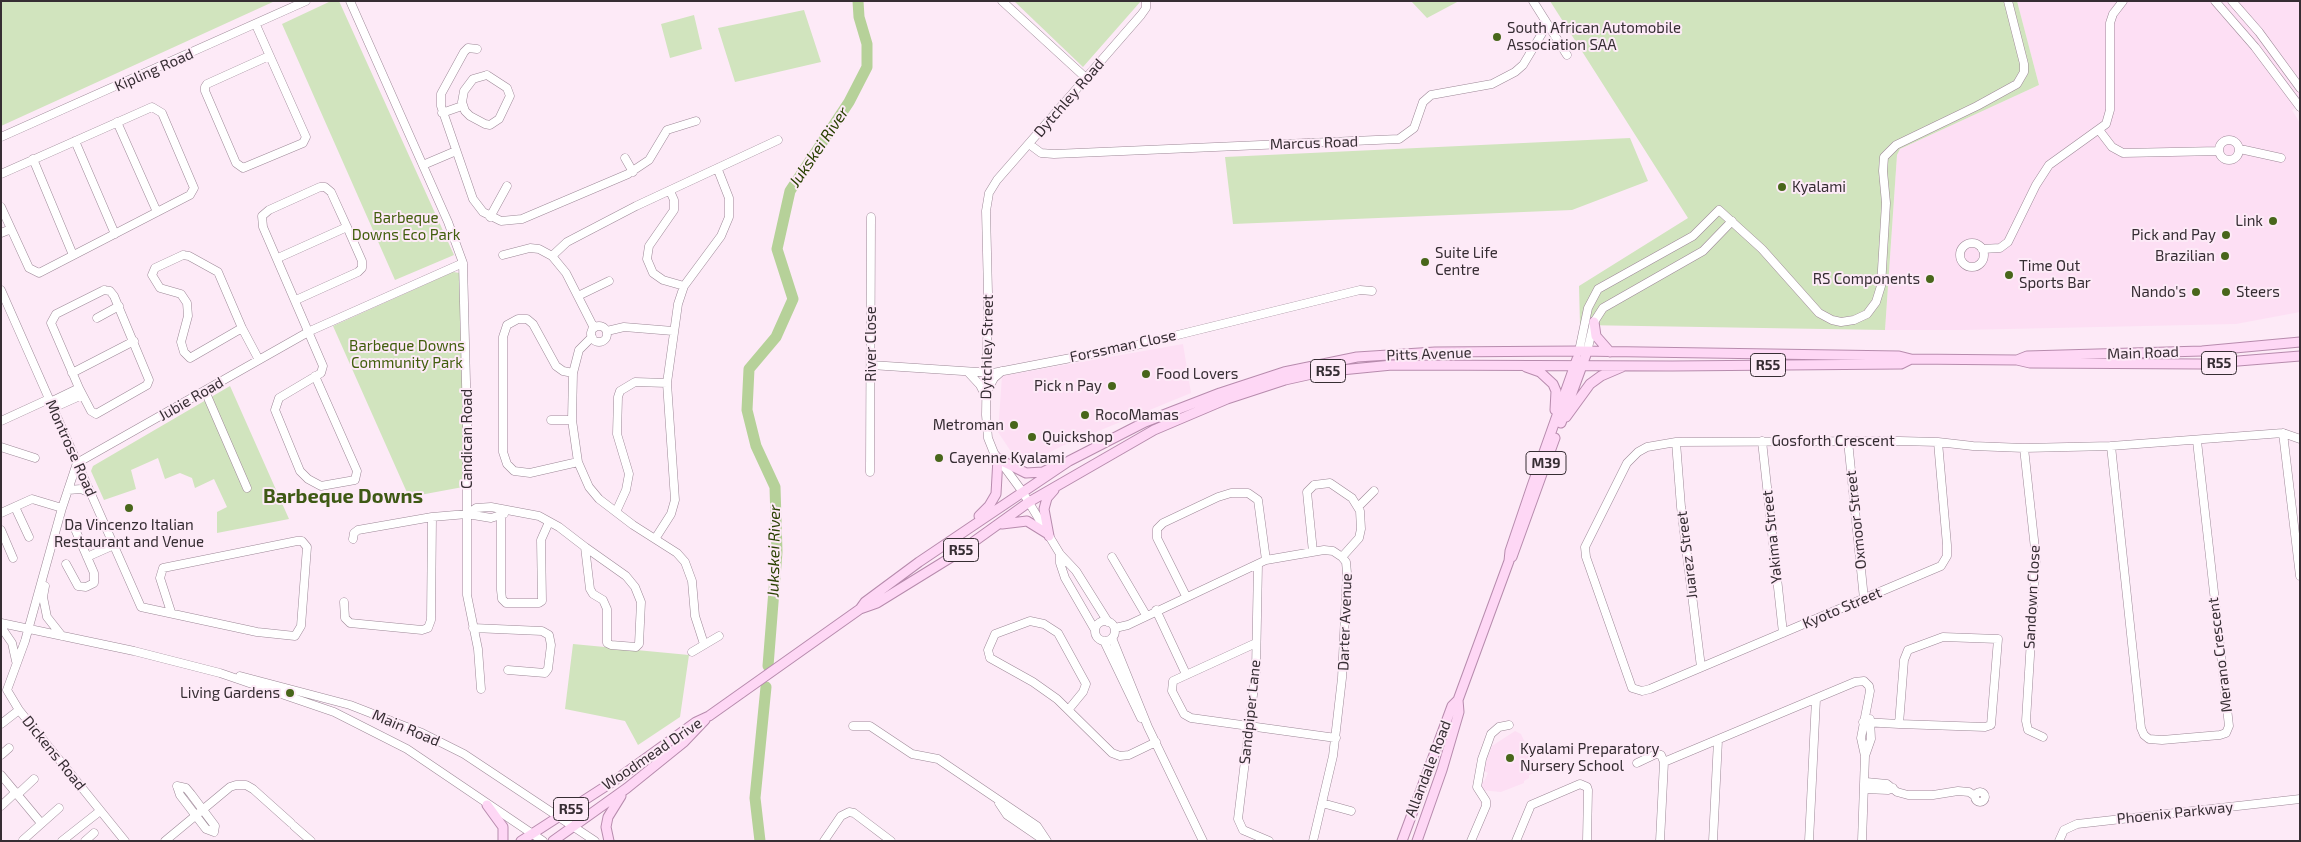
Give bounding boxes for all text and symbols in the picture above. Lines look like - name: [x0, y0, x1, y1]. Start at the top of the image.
- place label: South African Automobile Association SAA: [1507, 19, 1681, 54]
- marker: South African Automobile Association SAA: [1491, 31, 1503, 43]
- street label: Kipling Road: [112, 45, 196, 95]
- street label: Dytchley Road: [1030, 55, 1108, 141]
- water label: Jukskei River: [785, 103, 853, 191]
- street label: Marcus Road: [1269, 132, 1359, 154]
- place label: Kyalami: [1792, 178, 1846, 196]
- marker: Kyalami: [1776, 181, 1788, 193]
- park label: Barbeque Downs Eco Park: [352, 209, 460, 244]
- place label: Link: [2235, 212, 2263, 230]
- marker: Link: [2267, 215, 2279, 227]
- place label: Pick and Pay: [2131, 226, 2216, 244]
- marker: Pick and Pay: [2220, 229, 2232, 241]
- place label: Suite Life Centre: [1435, 244, 1498, 279]
- place label: Brazilian: [2155, 247, 2215, 265]
- marker: Brazilian: [2219, 250, 2231, 262]
- marker: Suite Life Centre: [1419, 256, 1431, 268]
- place label: Time Out Sports Bar: [2019, 257, 2091, 292]
- marker: Time Out Sports Bar: [2003, 269, 2015, 281]
- place label: RS Components: [1813, 270, 1920, 288]
- marker: RS Components: [1924, 273, 1936, 285]
- place label: Nando's: [2131, 283, 2186, 301]
- place label: Steers: [2236, 283, 2280, 301]
- marker: Nando's: [2190, 286, 2202, 298]
- marker: Steers: [2220, 286, 2232, 298]
- street label: Dytchley Street: [977, 294, 997, 400]
- street label: River Close: [862, 306, 880, 382]
- street label: Forssman Close: [1068, 326, 1178, 366]
- park label: Barbeque Downs Community Park: [349, 337, 465, 372]
- street label: Main Road: [2107, 343, 2179, 363]
- street label: Pitts Avenue: [1386, 344, 1472, 364]
- road number: R55: [2202, 352, 2236, 374]
- road number: R55: [1750, 354, 1786, 376]
- road number: R55: [1310, 360, 1346, 382]
- place label: Food Lovers: [1156, 365, 1238, 383]
- marker: Food Lovers: [1140, 368, 1152, 380]
- street label: Jubie Road: [155, 373, 227, 425]
- place label: Pick n Pay: [1034, 377, 1102, 395]
- marker: Pick n Pay: [1106, 380, 1118, 392]
- street label: Candican Road: [458, 389, 476, 489]
- street label: Montrose Road: [42, 397, 100, 499]
- place label: RocoMamas: [1095, 406, 1179, 424]
- marker: RocoMamas: [1079, 409, 1091, 421]
- place label: Metroman: [933, 416, 1004, 434]
- marker: Metroman: [1008, 419, 1020, 431]
- place label: Quickshop: [1042, 428, 1113, 446]
- marker: Quickshop: [1026, 431, 1038, 443]
- street label: Gosforth Crescent: [1771, 432, 1895, 450]
- place label: Cayenne Kyalami: [949, 449, 1065, 467]
- marker: Cayenne Kyalami: [933, 452, 945, 464]
- road number: M39: [1526, 452, 1566, 474]
- street label: Oxmoor Street: [1842, 470, 1870, 570]
- district label: Barbeque Downs: [263, 484, 423, 508]
- street label: Yakima Street: [1758, 489, 1786, 585]
- marker: Da Vincenzo Italian Restaurant and Venue: [123, 502, 135, 514]
- water label: Jukskei River: [764, 505, 784, 597]
- street label: Juarez Street: [1673, 510, 1701, 600]
- place label: Da Vincenzo Italian Restaurant and Venue: [54, 516, 204, 551]
- road number: R55: [944, 538, 978, 562]
- street label: Sandown Close: [2020, 545, 2044, 649]
- street label: Darter Avenue: [1334, 573, 1356, 671]
- street label: Kyoto Street: [1800, 583, 1884, 633]
- street label: Merano Crescent: [2204, 596, 2236, 714]
- street label: Sandpiper Lane: [1236, 659, 1264, 765]
- place label: Living Gardens: [180, 684, 280, 702]
- marker: Living Gardens: [284, 687, 296, 699]
- street label: Main Road: [369, 706, 443, 750]
- street label: Dickens Road: [18, 712, 90, 794]
- street label: Woodmead Drive: [599, 714, 705, 794]
- street label: Allandale Road: [1401, 718, 1455, 820]
- place label: Kyalami Preparatory Nursery School: [1520, 740, 1660, 775]
- marker: Kyalami Preparatory Nursery School: [1504, 752, 1516, 764]
- road number: R55: [554, 798, 588, 821]
- street label: Phoenix Parkway: [2116, 798, 2234, 828]

